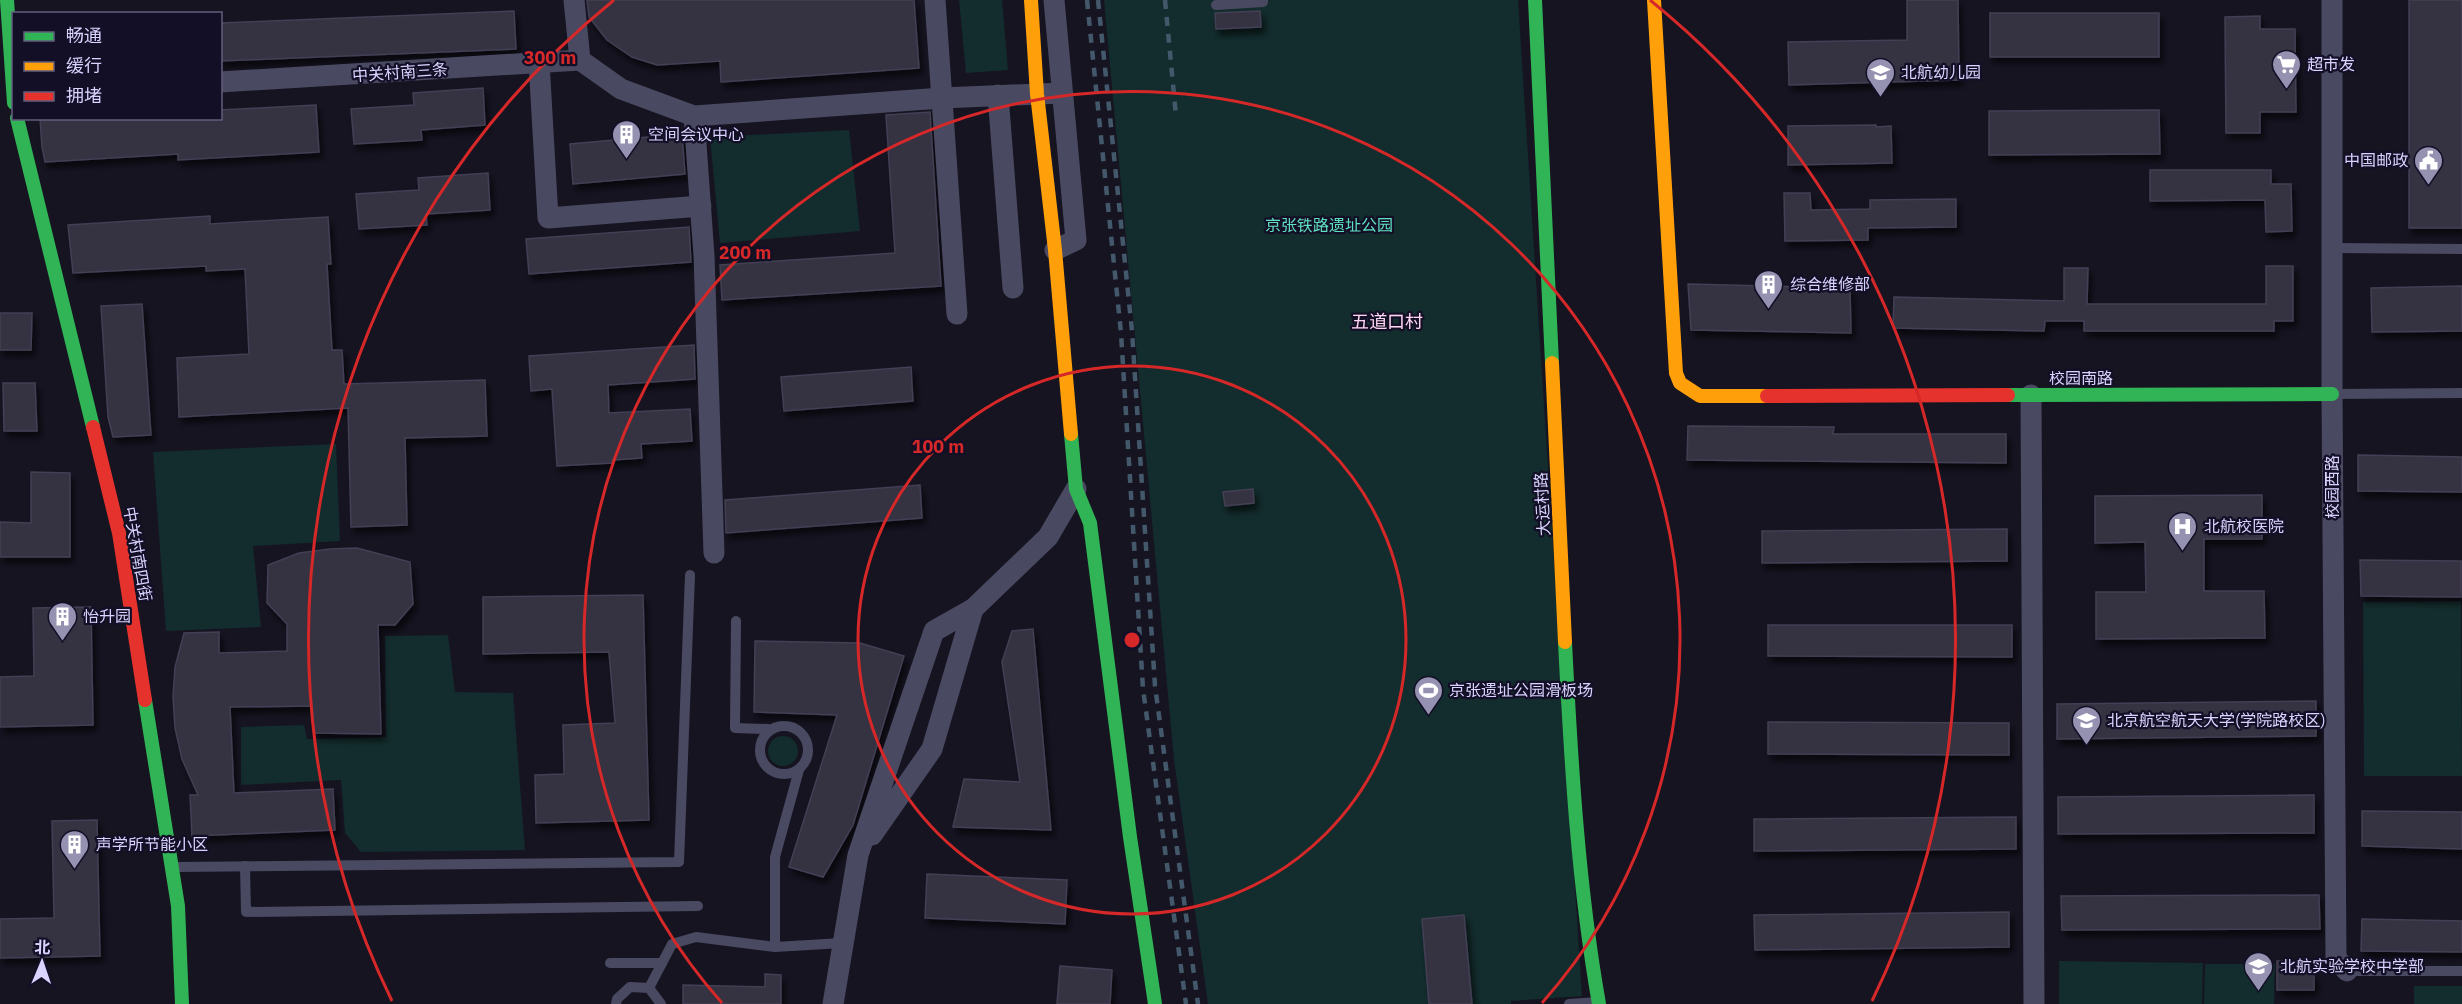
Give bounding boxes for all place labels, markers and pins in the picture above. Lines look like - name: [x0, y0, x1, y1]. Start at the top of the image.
- supermarket icon: 超市发: [2270, 48, 2302, 90]
- place label: 超市发: [2307, 54, 2355, 74]
- school or university icon: 北航幼儿园: [1864, 56, 1896, 98]
- place label: 北航幼儿园: [1901, 62, 1981, 82]
- building icon: 空间会议中心: [611, 118, 643, 160]
- place label: 空间会议中心: [648, 124, 744, 144]
- public building icon: 中国邮政: [2413, 144, 2445, 186]
- place label: 中国邮政: [2344, 150, 2408, 170]
- building icon: 综合维修部: [1753, 268, 1785, 310]
- place label: 综合维修部: [1790, 274, 1870, 294]
- hospital icon: 北航校医院: [2167, 510, 2199, 552]
- place label: 北航校医院: [2204, 516, 2284, 536]
- building icon: 怡升园: [46, 600, 78, 642]
- place label: 怡升园: [83, 606, 131, 626]
- centre of rings: [1122, 630, 1142, 650]
- sports icon: 京张遗址公园滑板场: [1412, 674, 1444, 716]
- place label: 京张遗址公园滑板场: [1449, 680, 1593, 700]
- school or university icon: 北京航空航天大学(学院路校区): [2070, 704, 2102, 746]
- place label: 北京航空航天大学(学院路校区): [2107, 710, 2326, 730]
- building icon: 声学所节能小区: [59, 828, 91, 870]
- place label: 声学所节能小区: [96, 834, 208, 854]
- school or university icon: 北航实验学校中学部: [2243, 950, 2275, 992]
- place label: 北航实验学校中学部: [2280, 956, 2424, 976]

